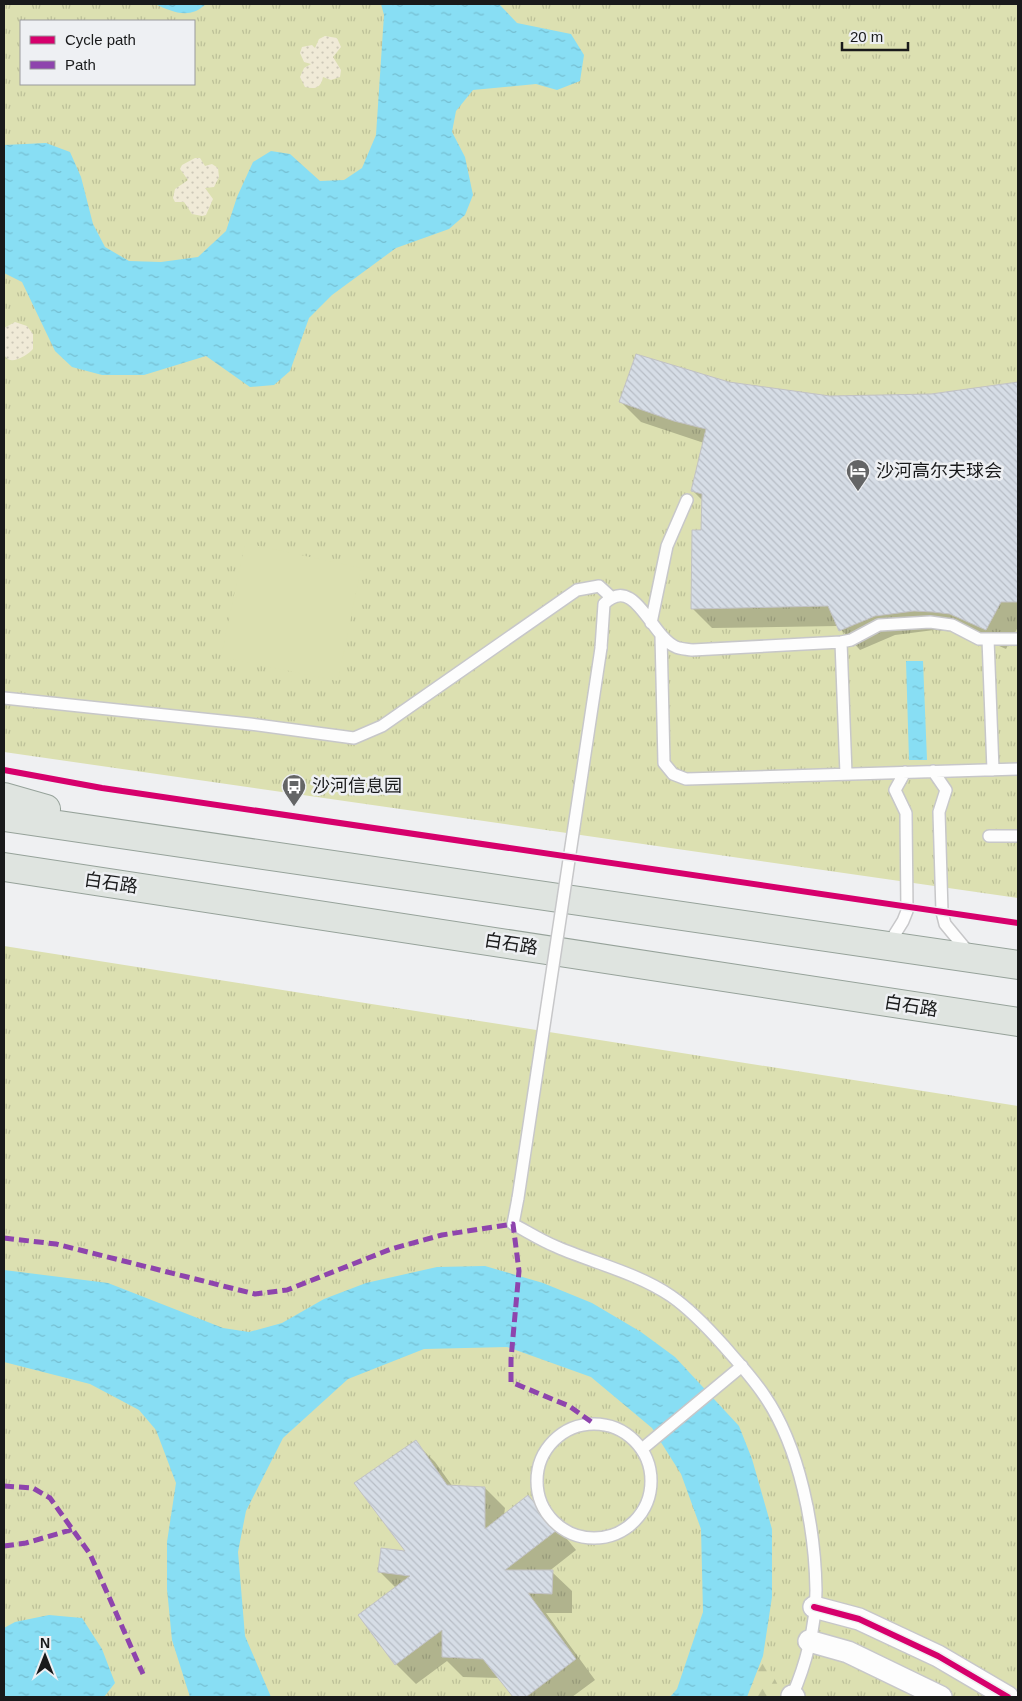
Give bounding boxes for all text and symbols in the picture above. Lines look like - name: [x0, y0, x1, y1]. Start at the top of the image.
- legend: [20, 20, 195, 85]
- scale bar: [842, 20, 908, 52]
- text: 20 m: [850, 28, 883, 45]
- text: Cycle path: [65, 31, 136, 48]
- text: Path: [65, 56, 96, 73]
- hotel icon: 沙河高尔夫球会: [845, 458, 871, 492]
- place label: 沙河高尔夫球会: [876, 461, 1002, 481]
- bus stop icon: 沙河信息园: [281, 773, 307, 807]
- place label: 沙河信息园: [312, 776, 402, 796]
- street label: 白石路: [83, 869, 139, 897]
- street label: 白石路: [483, 930, 539, 958]
- street label: 白石路: [883, 992, 939, 1020]
- north arrow: [20, 1631, 70, 1681]
- text: N: [40, 1635, 50, 1651]

